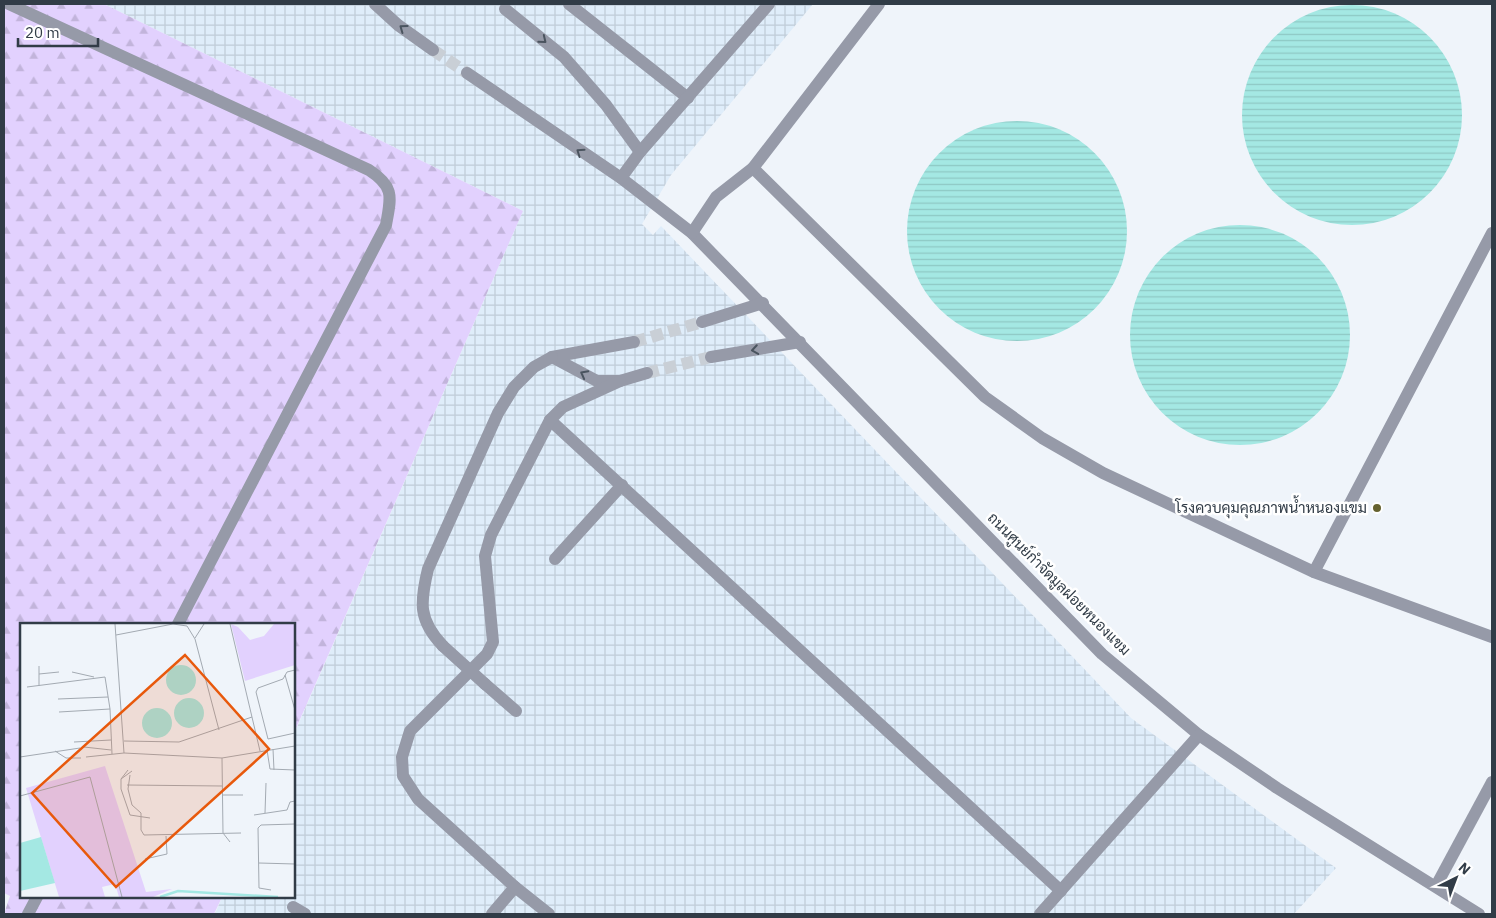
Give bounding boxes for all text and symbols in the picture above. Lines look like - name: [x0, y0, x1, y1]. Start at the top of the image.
- scale bar: [18, 15, 98, 47]
- text: 20 m: [25, 23, 60, 42]
- one-way arrow: [399, 25, 409, 34]
- one-way arrow: [537, 34, 546, 42]
- one-way arrow: [576, 149, 586, 158]
- one-way arrow: [751, 344, 760, 354]
- one-way arrow: [580, 370, 589, 380]
- place label: โรงควบคุมคุณภาพน้ำหนองแขม: [1174, 495, 1367, 519]
- marker: โรงควบคุมคุณภาพน้ำหนองแขม: [1371, 502, 1383, 514]
- street label: ถนนศูนย์กำจัดมูลฝอยหนองแขม: [983, 508, 1135, 660]
- inset map: [20, 623, 295, 898]
- north arrow: [1431, 853, 1481, 903]
- text: N: [1455, 858, 1474, 878]

